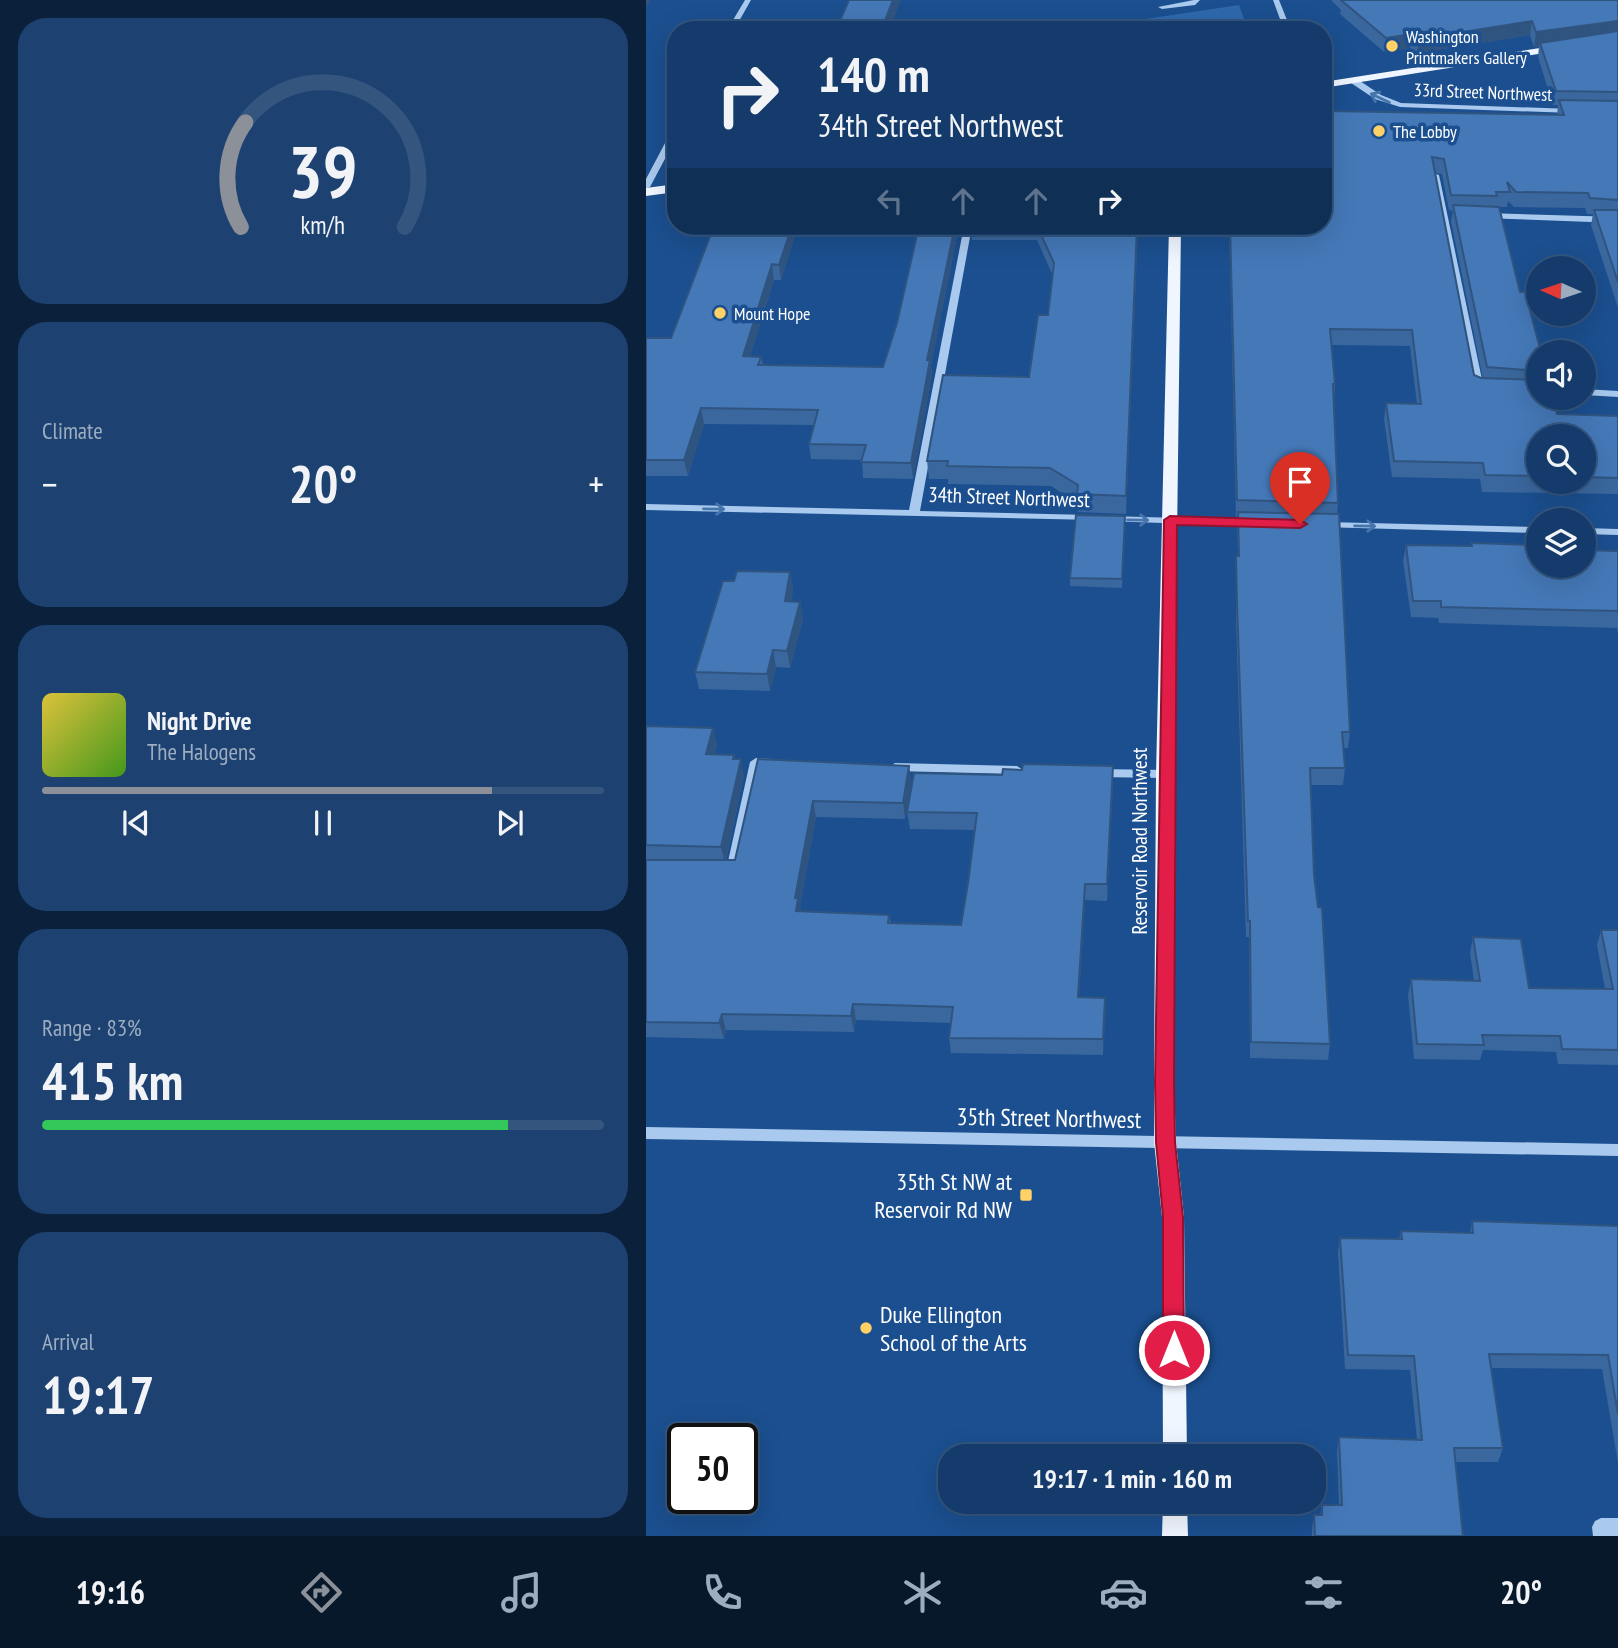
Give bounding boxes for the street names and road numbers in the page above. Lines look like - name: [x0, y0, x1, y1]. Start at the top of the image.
- street label: 33rd Street Northwest: [1413, 78, 1553, 106]
- street label: 34th Street Northwest: [928, 481, 1090, 513]
- street label: Reservoir Road Northwest: [1126, 747, 1153, 935]
- street label: 35th Street Northwest: [956, 1101, 1142, 1135]

